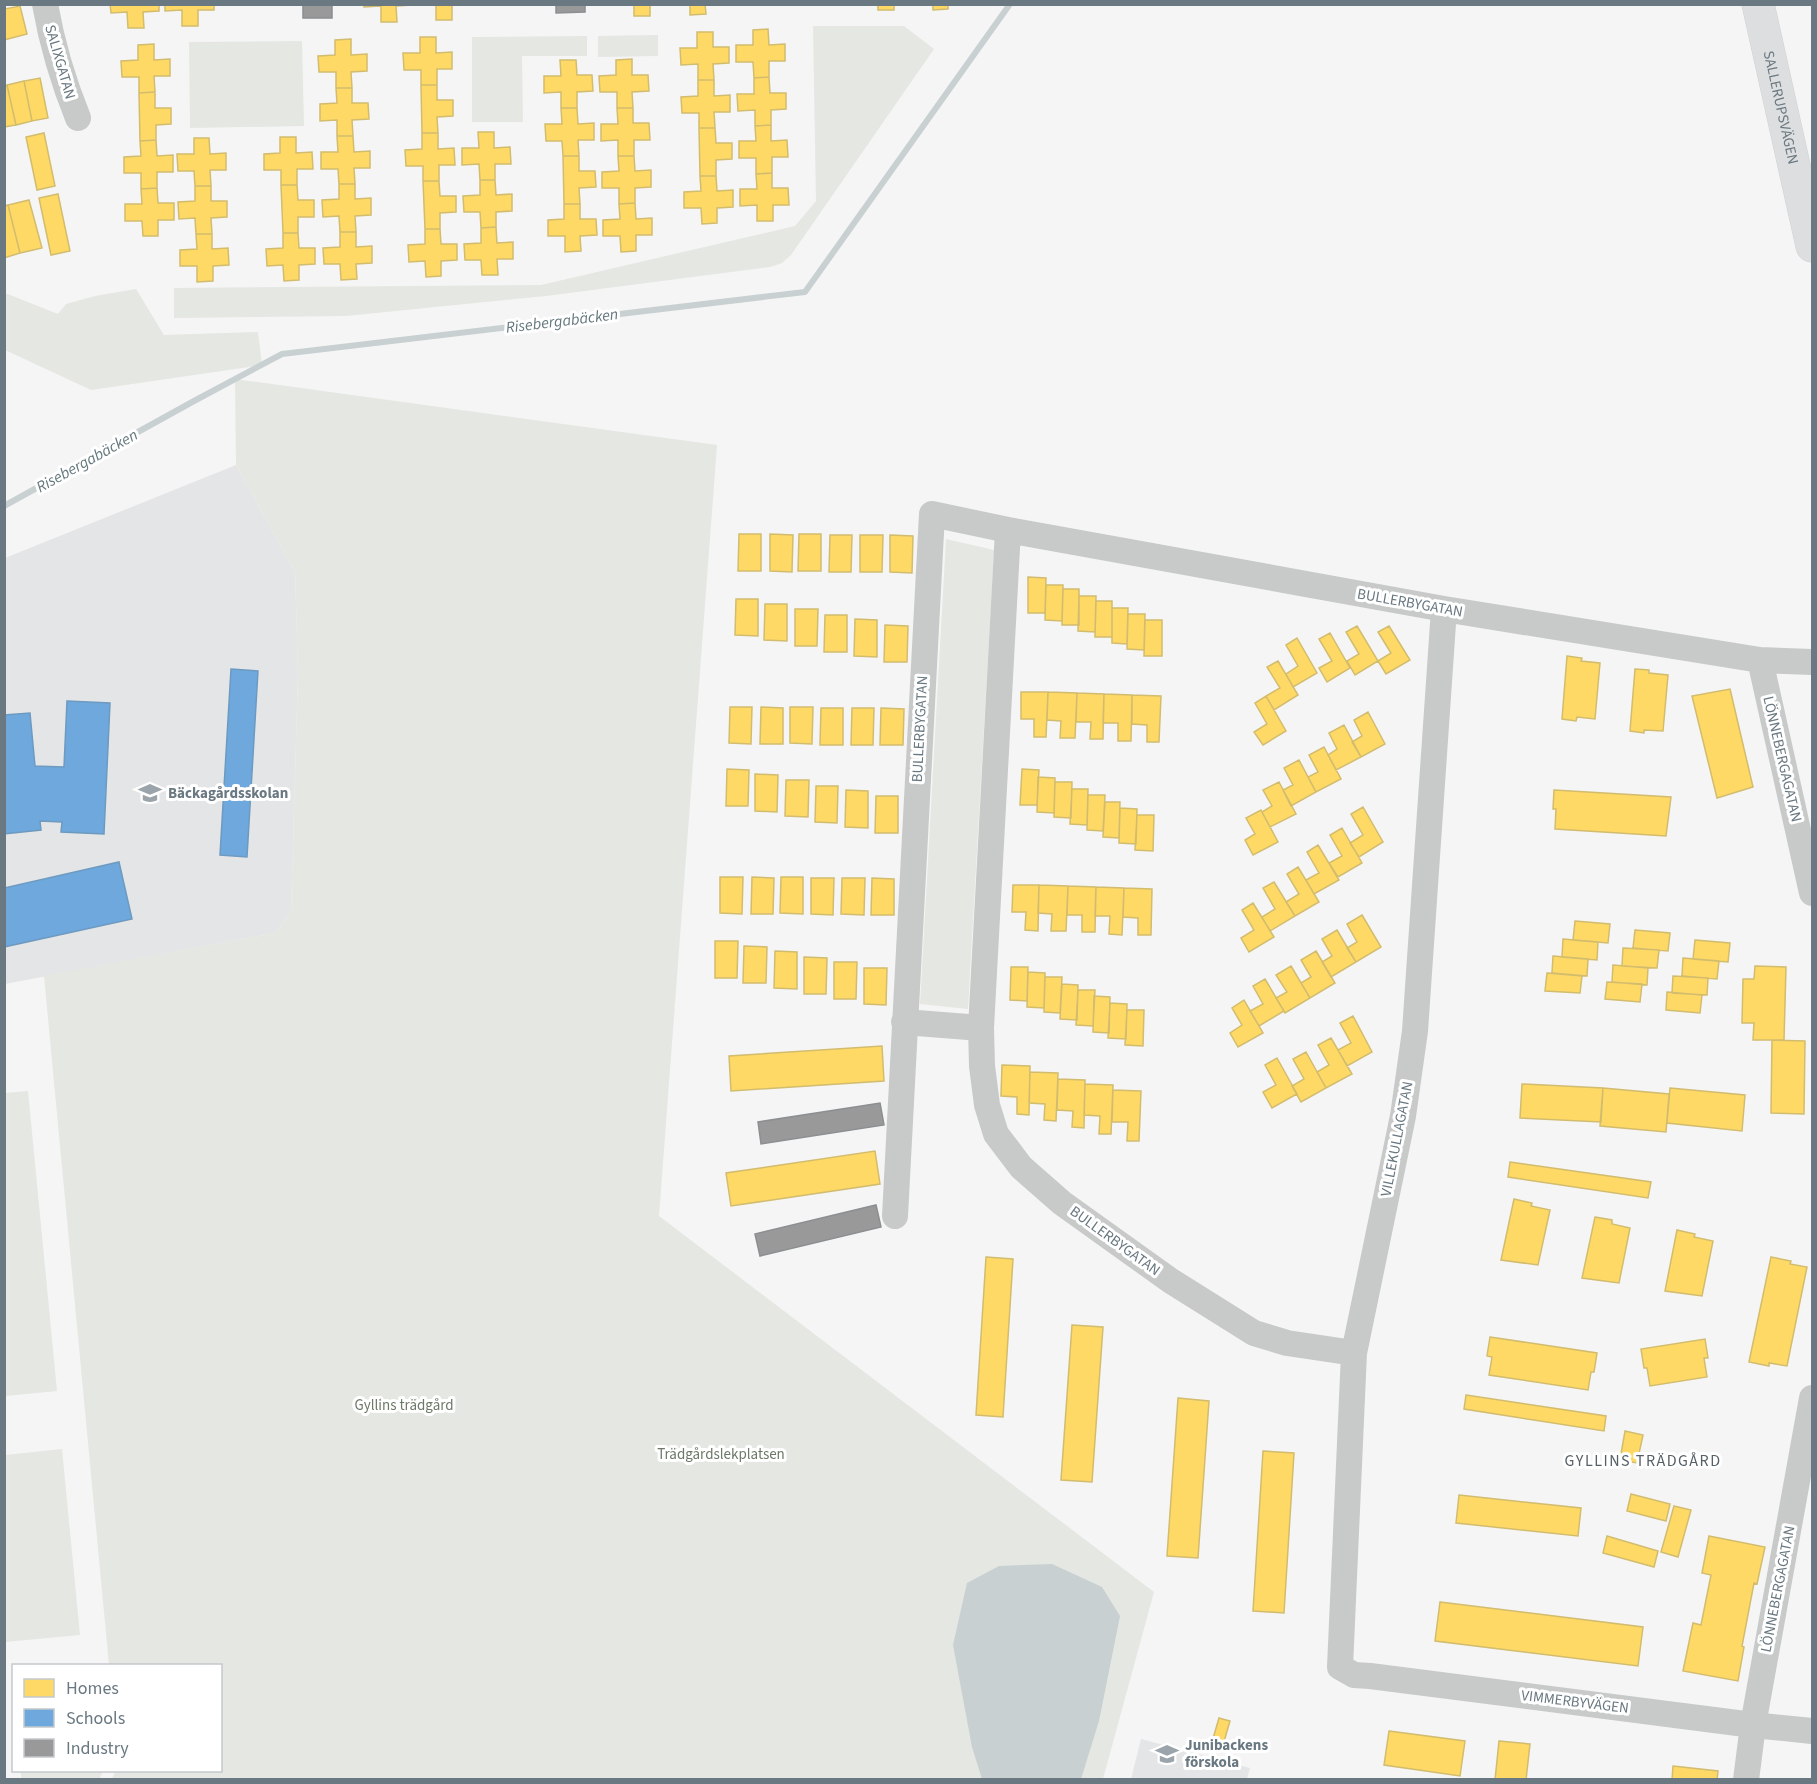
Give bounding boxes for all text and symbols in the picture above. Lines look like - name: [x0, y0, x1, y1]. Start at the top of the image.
- street label: SALIXGATAN: [39, 22, 81, 102]
- street label: SALLERUPSVÄGEN: [1758, 49, 1804, 166]
- water label: Risebergabäcken: [505, 303, 619, 339]
- water label: Risebergabäcken: [32, 424, 142, 498]
- street label: BULLERBYGATAN: [1356, 583, 1464, 623]
- street label: BULLERBYGATAN: [907, 675, 933, 783]
- street label: LÖNNEBERGAGATAN: [1757, 694, 1807, 824]
- school or university icon: Bäckagårdsskolan: [137, 780, 163, 806]
- place label: Bäckagårdsskolan: [168, 783, 288, 804]
- street label: VILLEKULLAGATAN: [1376, 1080, 1418, 1198]
- street label: BULLERBYGATAN: [1066, 1201, 1164, 1281]
- park label: Gyllins trädgård: [354, 1395, 454, 1416]
- park label: Trädgårdslekplatsen: [657, 1444, 785, 1465]
- district label: GYLLINS TRÄDGÅRD: [1565, 1450, 1721, 1472]
- street label: LÖNNEBERGAGATAN: [1755, 1524, 1801, 1654]
- legend: [12, 1664, 222, 1772]
- text: Homes: [66, 1676, 119, 1701]
- street label: VIMMERBYVÄGEN: [1520, 1685, 1630, 1719]
- text: Schools: [66, 1706, 125, 1731]
- place label: Junibackens förskola: [1185, 1735, 1268, 1773]
- text: Industry: [66, 1736, 129, 1761]
- school or university icon: Junibackens förskola: [1154, 1741, 1180, 1767]

